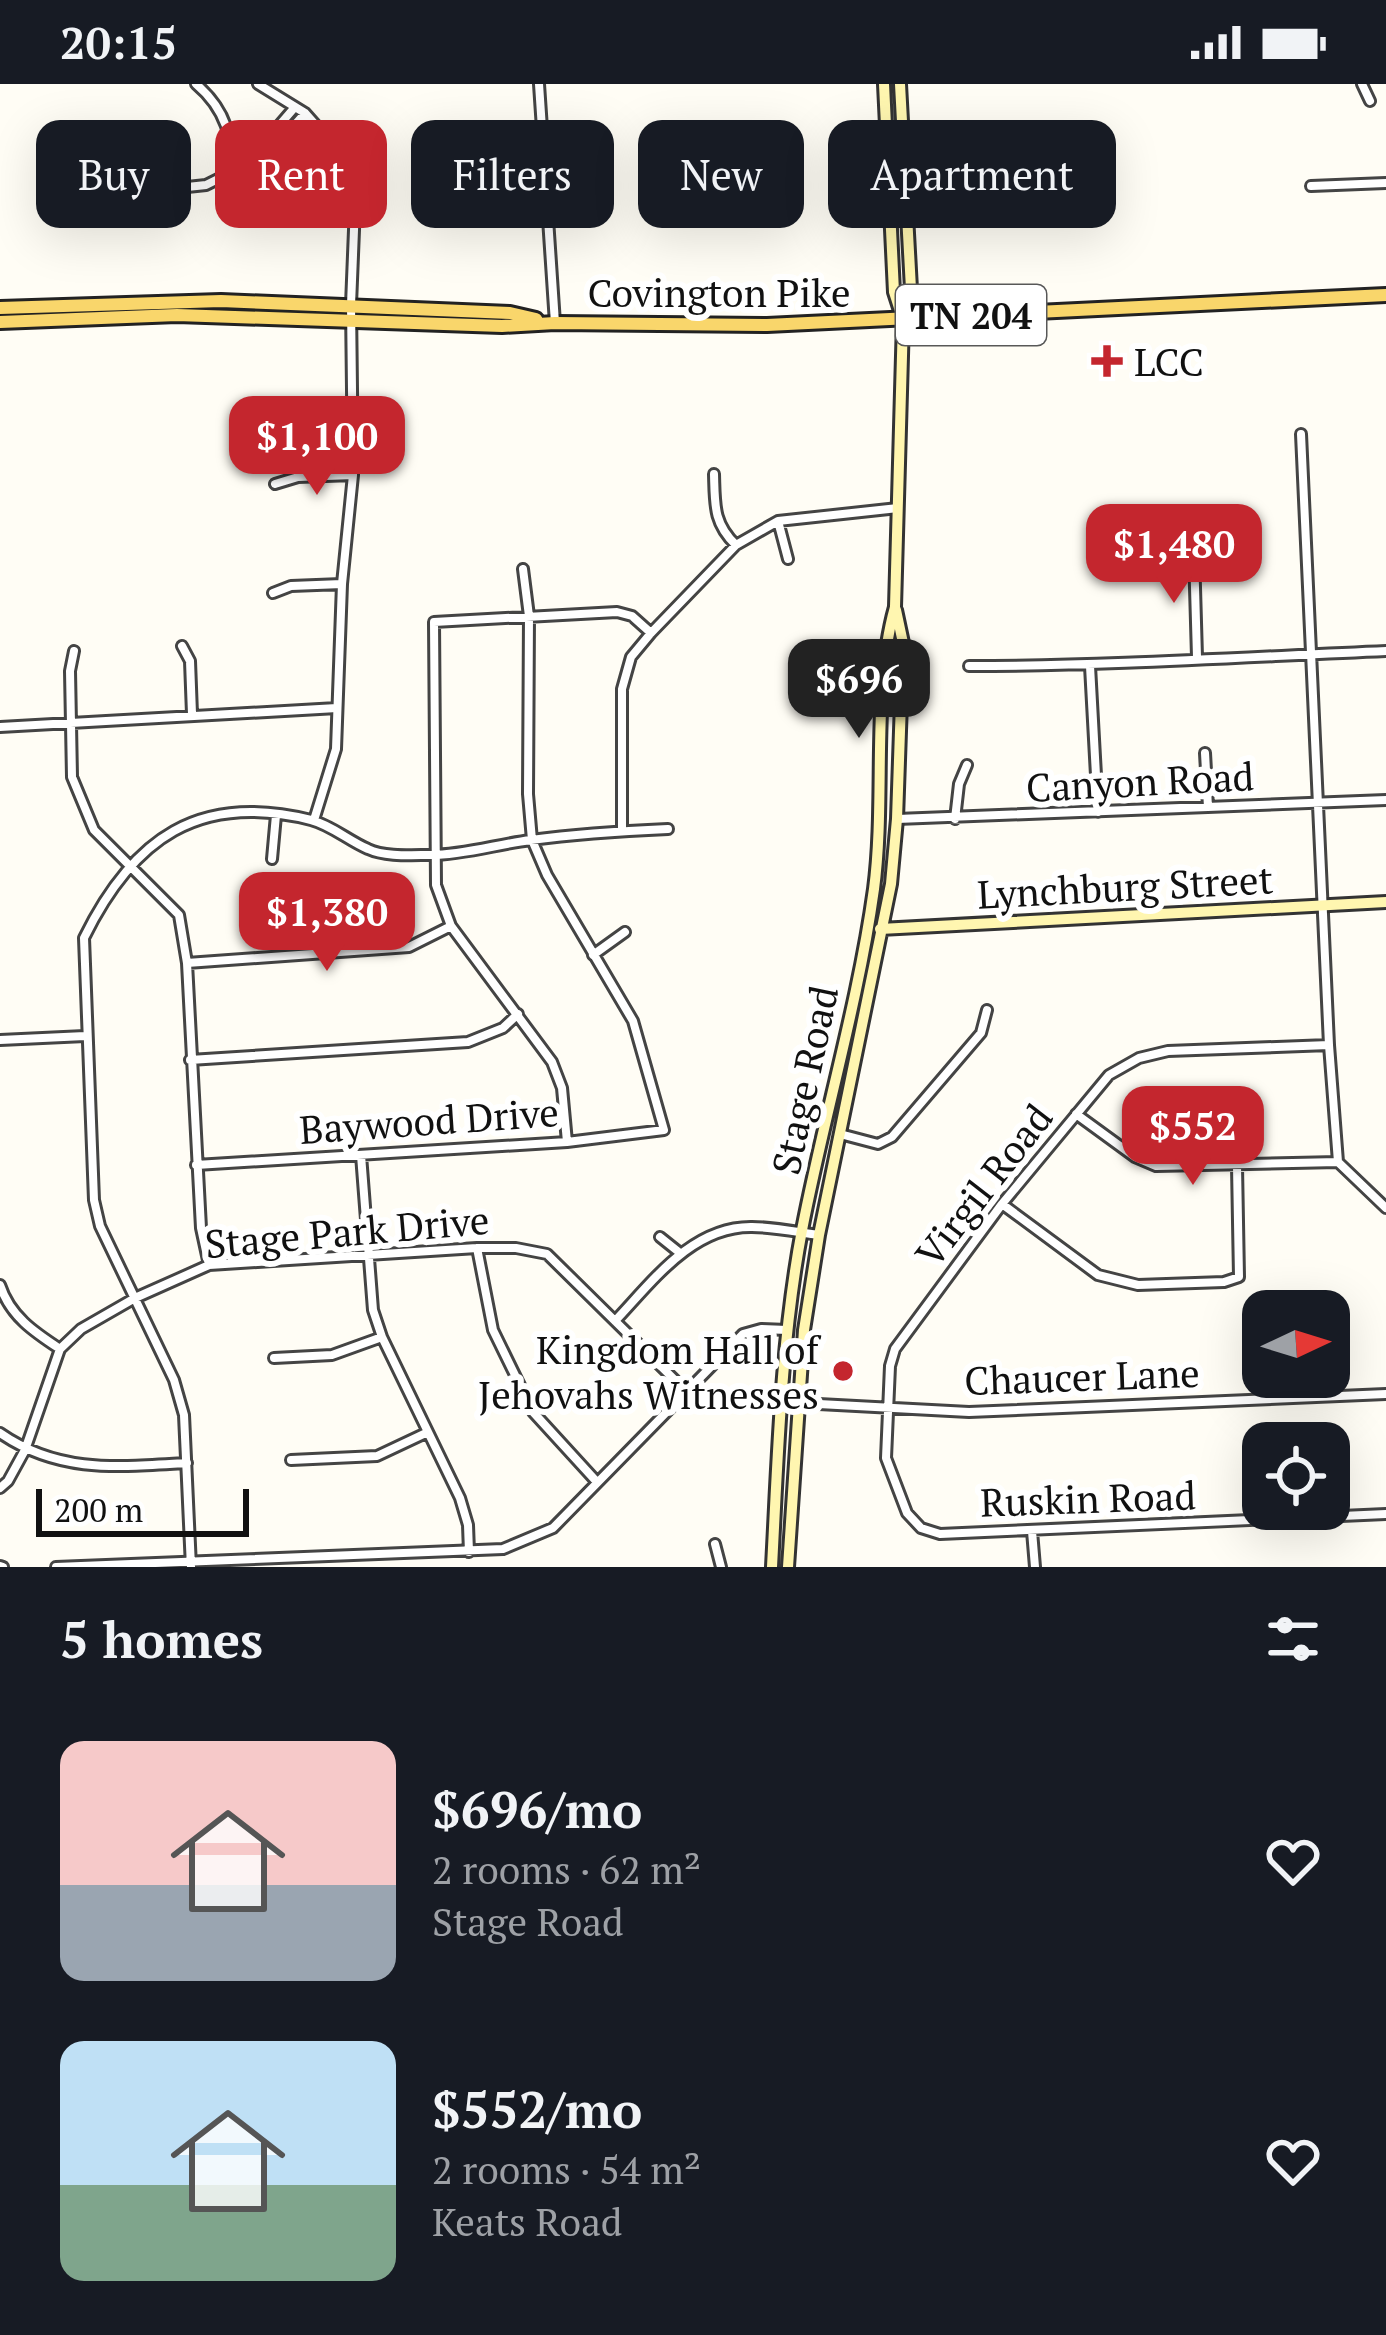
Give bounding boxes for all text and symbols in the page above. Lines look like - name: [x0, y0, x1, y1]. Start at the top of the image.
- text: 20:15: [60, 12, 177, 72]
- chip: Buy: [36, 120, 191, 228]
- chip: Rent: [215, 120, 387, 228]
- chip: Filters: [411, 120, 614, 228]
- chip: New: [638, 120, 804, 228]
- chip: Apartment: [828, 120, 1116, 228]
- street label: Covington Pike: [587, 266, 851, 318]
- road number: TN 204: [896, 285, 1046, 345]
- place label: LCC: [1134, 335, 1204, 387]
- marker: LCC: [1091, 345, 1123, 377]
- pin: $1,100: [219, 396, 415, 498]
- text: $1,100: [256, 409, 378, 461]
- pin: $1,480: [1076, 504, 1272, 606]
- text: $1,480: [1113, 517, 1235, 569]
- pin: $696: [788, 639, 930, 741]
- text: $696: [815, 652, 903, 704]
- street label: Canyon Road: [1025, 749, 1255, 813]
- street label: Lynchburg Street: [976, 852, 1274, 920]
- pin: $1,380: [229, 872, 425, 974]
- text: $1,380: [266, 885, 388, 937]
- street label: Stage Road: [759, 981, 849, 1179]
- street label: Baywood Drive: [298, 1085, 560, 1155]
- pin: $552: [1122, 1086, 1264, 1188]
- street label: Virgil Road: [903, 1093, 1063, 1277]
- text: $552: [1149, 1099, 1237, 1151]
- street label: Stage Park Drive: [203, 1193, 491, 1269]
- north arrow: [1242, 1290, 1350, 1398]
- map controls: [1242, 1290, 1350, 1530]
- place label: Kingdom Hall of Jehovahs Witnesses: [478, 1323, 822, 1420]
- street label: Chaucer Lane: [963, 1346, 1201, 1406]
- marker: Kingdom Hall of Jehovahs Witnesses: [830, 1358, 856, 1384]
- button: locate: [1242, 1422, 1350, 1530]
- street label: Ruskin Road: [979, 1468, 1197, 1528]
- scale bar: [36, 1483, 249, 1536]
- text: 200 m: [54, 1488, 143, 1531]
- text: 5 homes: [60, 1605, 263, 1673]
- icon: filters: [1260, 1606, 1326, 1672]
- text: $696/mo: [432, 1775, 642, 1843]
- icon: home: [156, 1789, 300, 1933]
- icon: heart: [1260, 1828, 1326, 1894]
- text: 2 rooms · 62 m²: [432, 1843, 701, 1895]
- text: Stage Road: [432, 1895, 624, 1947]
- text: $552/mo: [432, 2075, 642, 2143]
- icon: home: [156, 2089, 300, 2233]
- icon: heart: [1260, 2128, 1326, 2194]
- text: 2 rooms · 54 m²: [432, 2143, 701, 2195]
- text: Keats Road: [432, 2195, 622, 2247]

